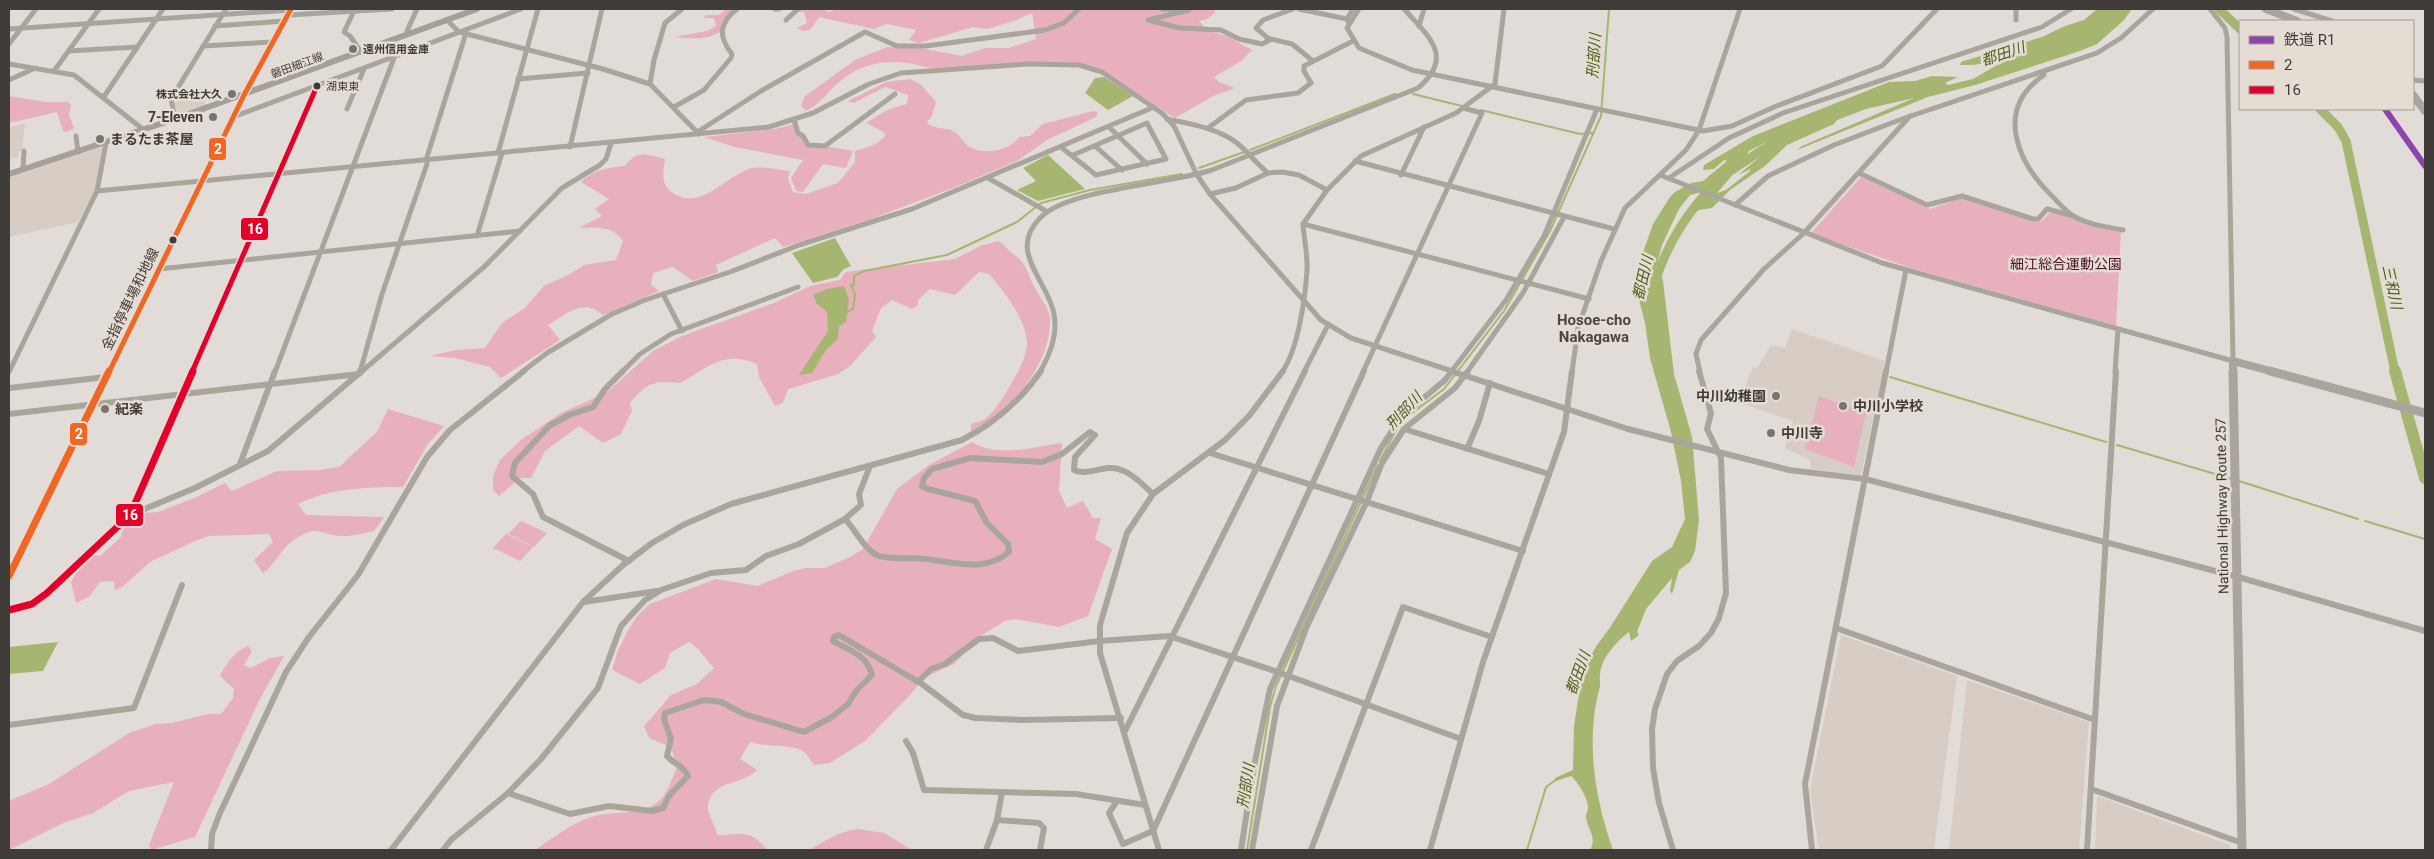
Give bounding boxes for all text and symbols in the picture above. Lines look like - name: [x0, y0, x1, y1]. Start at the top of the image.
- legend: [2239, 20, 2414, 110]
- water label: 刑部川: [1583, 31, 1605, 79]
- text: 鉄道 R1: [2284, 31, 2335, 49]
- water label: 都田川: [1979, 38, 2029, 70]
- marker: 遠州信用金庫: [347, 43, 359, 55]
- place label: 遠州信用金庫: [363, 43, 429, 56]
- street label: 磐田細江線: [269, 50, 325, 81]
- text: 2: [2284, 56, 2292, 74]
- place label: 湖東東: [326, 80, 359, 93]
- marker: 湖東東: [312, 81, 322, 91]
- text: 16: [2284, 81, 2301, 99]
- place label: 株式会社大久: [156, 88, 222, 101]
- marker: 株式会社大久: [226, 88, 238, 100]
- place label: 7-Eleven: [148, 109, 203, 125]
- marker: 7-Eleven: [207, 111, 219, 123]
- place label: まるたま茶屋: [110, 131, 194, 147]
- marker: まるたま茶屋: [94, 133, 106, 145]
- line badge: 2: [208, 137, 227, 161]
- text: 2: [214, 141, 222, 157]
- line badge: 16: [240, 217, 269, 241]
- text: 16: [247, 221, 263, 237]
- unlabelled marker: [168, 235, 178, 245]
- street label: 金指停車場和地線: [98, 245, 162, 353]
- water label: 都田川: [1629, 252, 1657, 302]
- park label: 細江総合運動公園: [2010, 256, 2122, 272]
- water label: 三和川: [2379, 263, 2406, 313]
- district label: Hosoe-cho Nakagawa: [1557, 311, 1631, 346]
- water label: 刑部川: [1382, 387, 1427, 434]
- place label: 中川幼稚園: [1696, 388, 1766, 404]
- marker: 中川幼稚園: [1770, 390, 1782, 402]
- place label: 中川小学校: [1853, 398, 1923, 414]
- marker: 中川小学校: [1837, 400, 1849, 412]
- place label: 紀楽: [115, 401, 143, 417]
- marker: 紀楽: [99, 403, 111, 415]
- street label: National Highway Route 257: [2212, 418, 2232, 594]
- line badge: 2: [69, 422, 88, 446]
- place label: 中川寺: [1781, 425, 1823, 441]
- text: 2: [75, 426, 83, 442]
- marker: 中川寺: [1765, 427, 1777, 439]
- line badge: 16: [115, 503, 144, 527]
- text: 16: [122, 507, 138, 523]
- water label: 都田川: [1562, 647, 1595, 697]
- water label: 刑部川: [1234, 760, 1259, 810]

